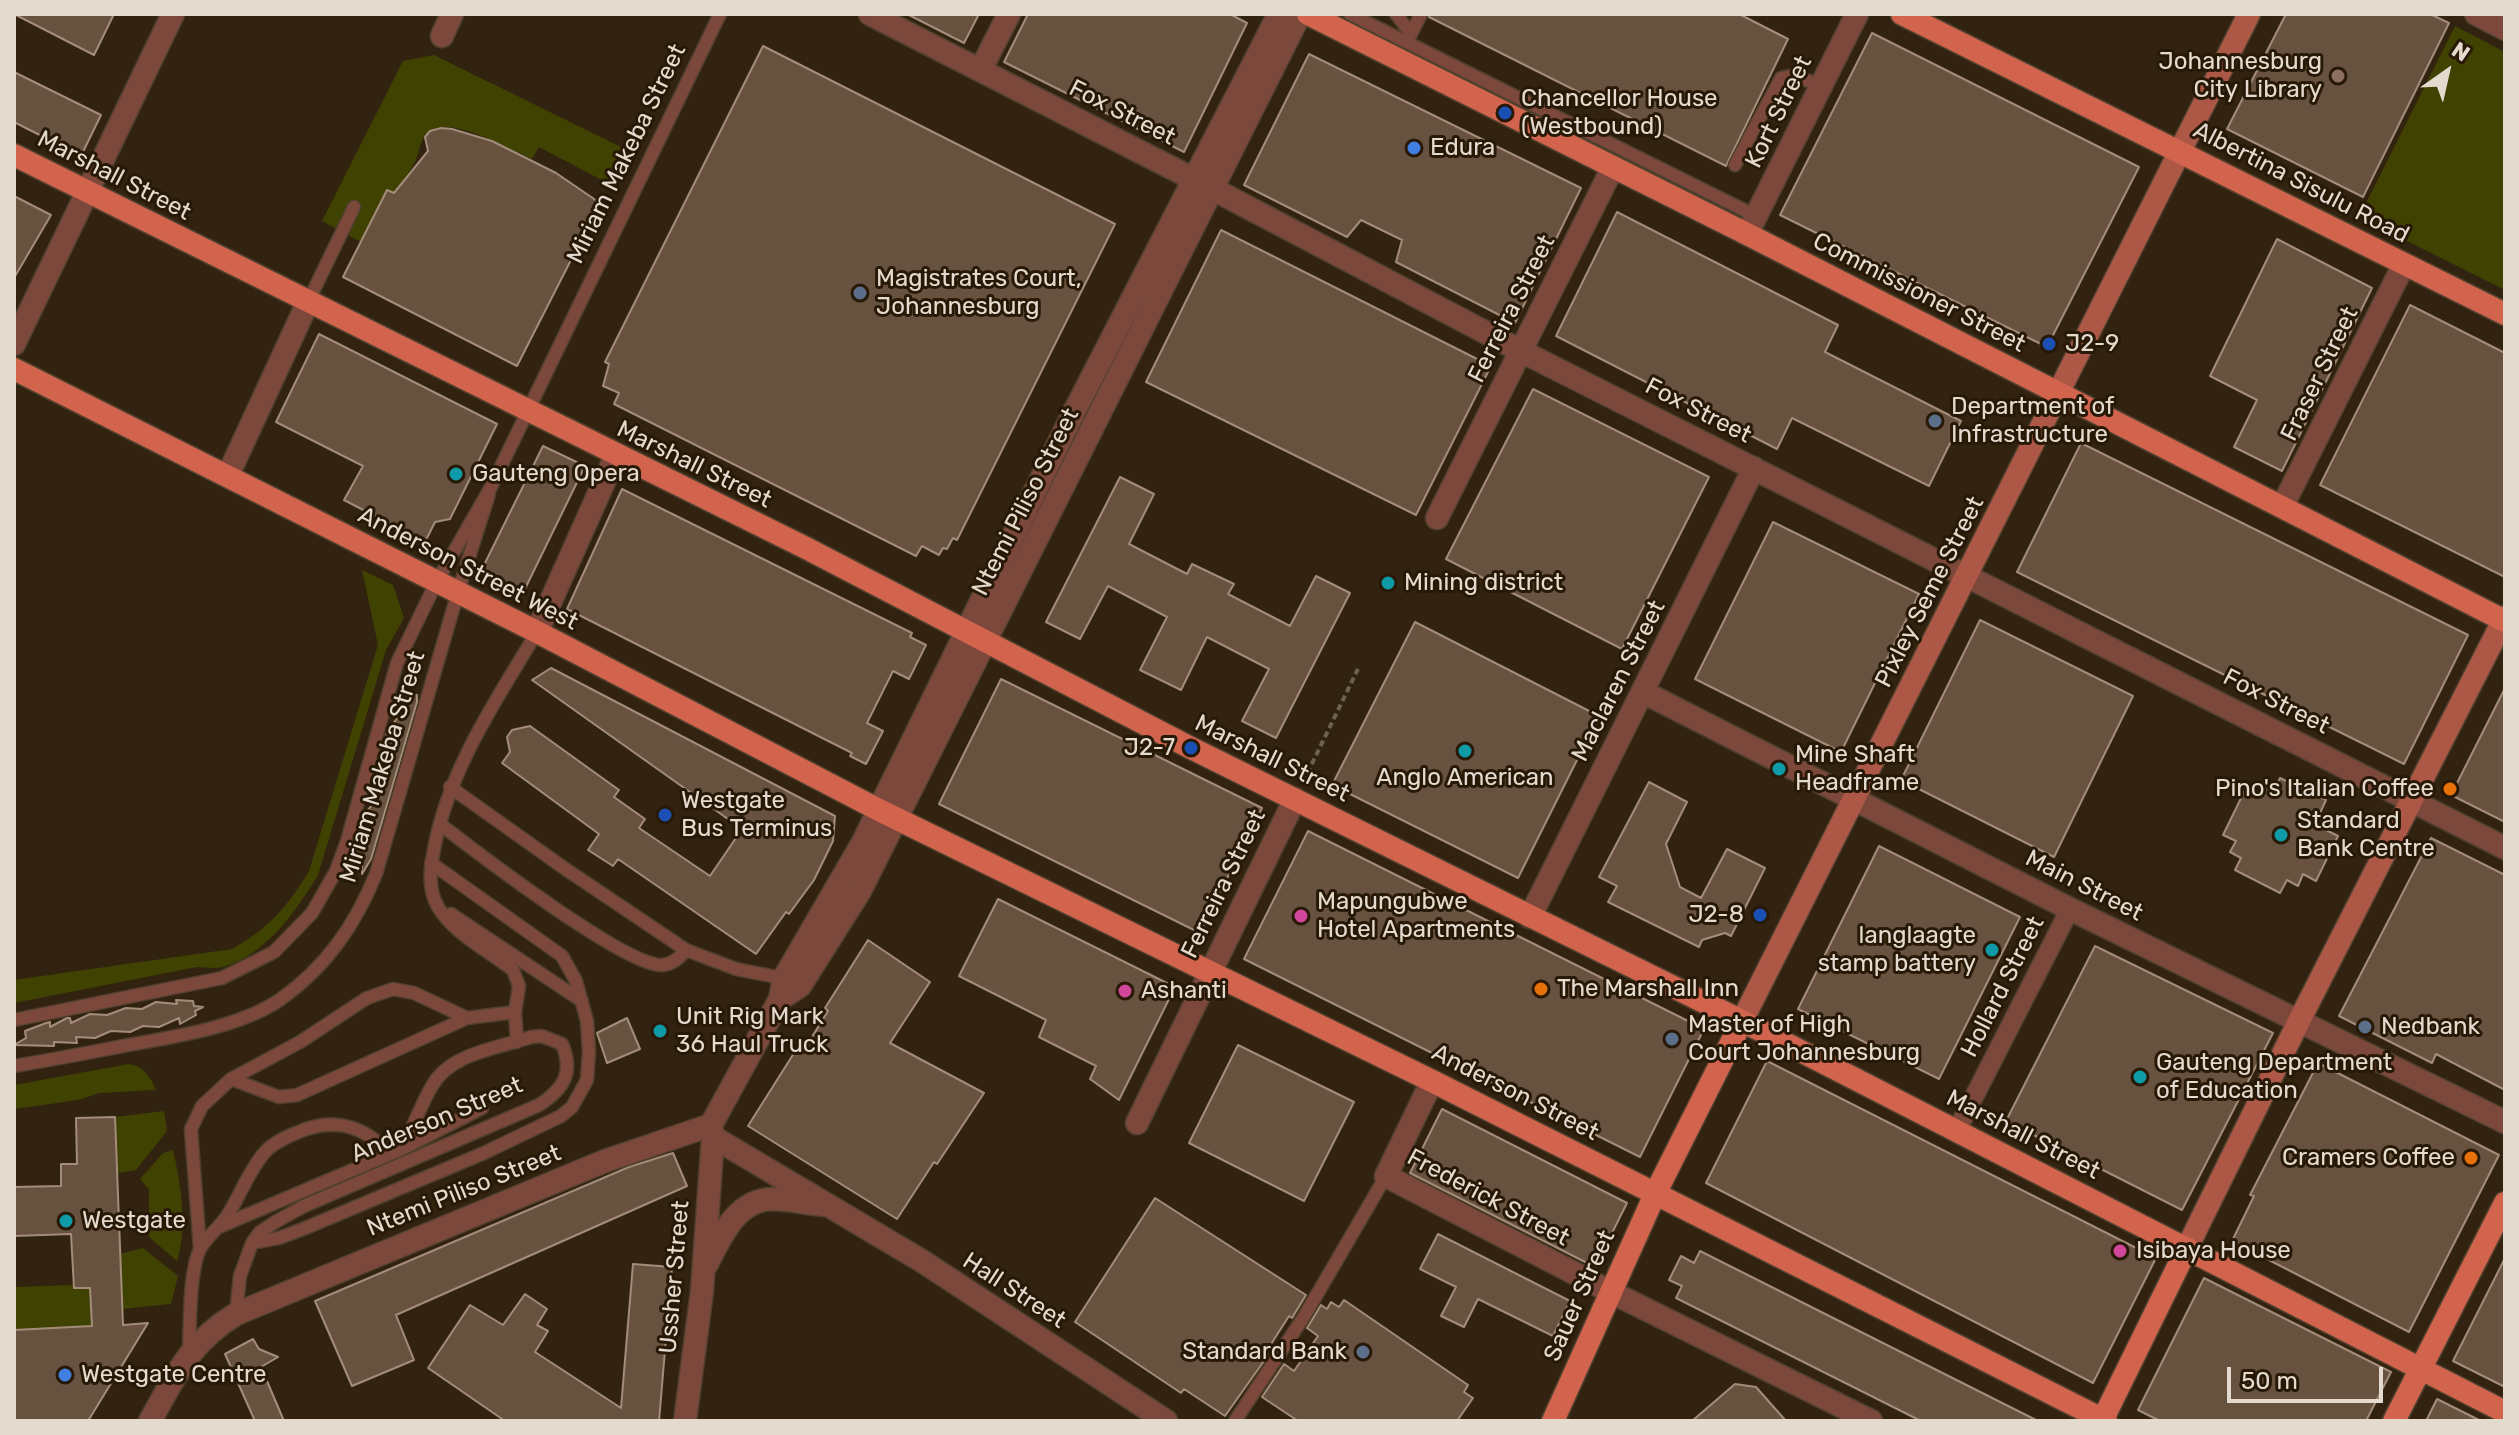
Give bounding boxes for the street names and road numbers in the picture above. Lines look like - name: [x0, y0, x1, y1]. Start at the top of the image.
- street label: Miriam Makeba Street: [561, 40, 693, 268]
- street label: Kort Street: [1739, 51, 1819, 173]
- street label: Fox Street: [1064, 74, 1180, 152]
- street label: Albertina Sisulu Road: [2188, 116, 2414, 250]
- street label: Marshall Street: [32, 125, 196, 227]
- street label: Commissioner Street: [1808, 227, 2030, 359]
- street label: Ferreira Street: [1462, 230, 1562, 388]
- street label: Fraser Street: [2275, 302, 2365, 446]
- street label: Fox Street: [1640, 372, 1756, 450]
- street label: Ntemi Piliso Street: [966, 403, 1086, 601]
- street label: Marshall Street: [612, 415, 776, 515]
- street label: Pixley Seme Street: [1869, 492, 1991, 692]
- street label: Anderson Street West: [353, 501, 583, 637]
- street label: Maclaren Street: [1566, 596, 1672, 766]
- street label: Miriam Makeba Street: [334, 648, 432, 886]
- street label: Fox Street: [2218, 663, 2334, 741]
- street label: Marshall Street: [1190, 709, 1354, 809]
- street label: Ferreira Street: [1176, 805, 1272, 963]
- street label: Main Street: [2020, 844, 2148, 928]
- street label: Hollard Street: [1955, 912, 2051, 1062]
- street label: Anderson Street: [1427, 1039, 1603, 1147]
- street label: Anderson Street: [347, 1071, 527, 1169]
- street label: Marshall Street: [1941, 1084, 2105, 1186]
- street label: Ntemi Piliso Street: [363, 1139, 565, 1243]
- street label: Frederick Street: [1402, 1143, 1574, 1253]
- street label: Ussher Street: [654, 1199, 696, 1355]
- street label: Sauer Street: [1538, 1226, 1622, 1366]
- street label: Hall Street: [957, 1247, 1071, 1335]

